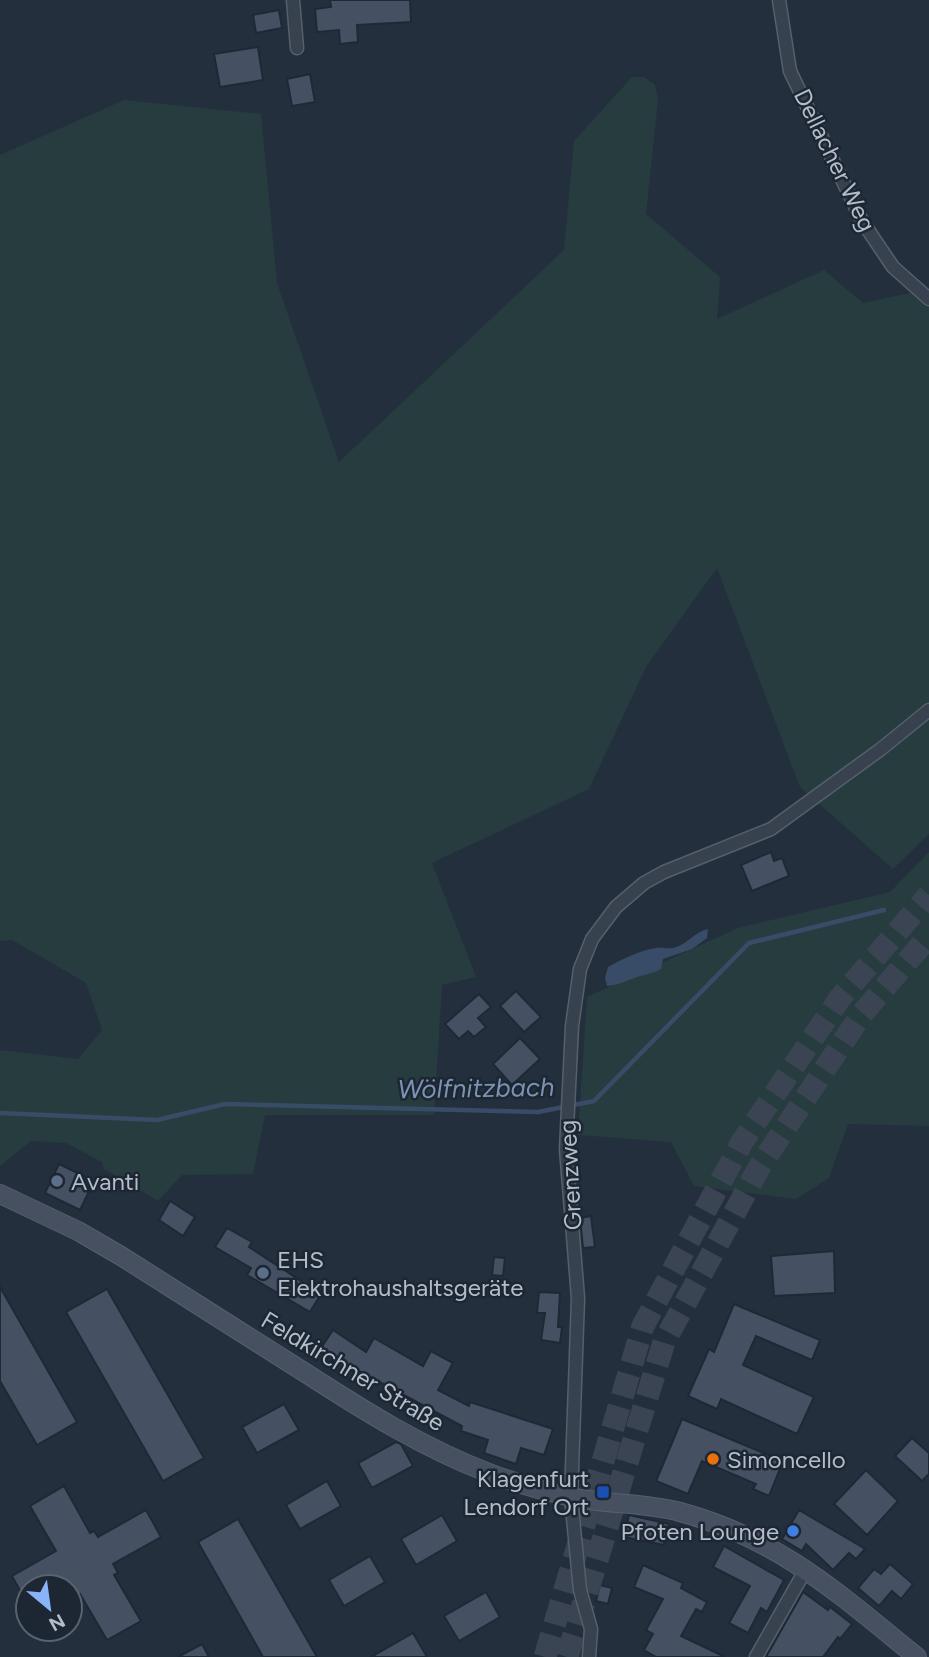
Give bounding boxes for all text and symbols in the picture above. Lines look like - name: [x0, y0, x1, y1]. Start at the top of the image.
- street label: Dellacher Weg: [788, 84, 882, 236]
- water label: Wölfnitzbach: [397, 1071, 555, 1105]
- street label: Grenzweg: [553, 1119, 587, 1231]
- place label: Avanti: [71, 1167, 139, 1196]
- marker: Avanti: [49, 1173, 65, 1189]
- place label: EHS Elektrohaushaltsgeräte: [277, 1245, 523, 1302]
- marker: EHS Elektrohaushaltsgeräte: [255, 1265, 271, 1281]
- street label: Feldkirchner Straße: [256, 1305, 450, 1437]
- place label: Simoncello: [727, 1445, 846, 1474]
- marker: Simoncello: [705, 1451, 721, 1467]
- place label: Klagenfurt Lendorf Ort: [463, 1464, 589, 1521]
- marker: Klagenfurt Lendorf Ort: [595, 1484, 611, 1500]
- place label: Pfoten Lounge: [621, 1517, 779, 1546]
- marker: Pfoten Lounge: [785, 1523, 801, 1539]
- north arrow: [14, 1573, 84, 1643]
- text: N: [45, 1609, 69, 1636]

